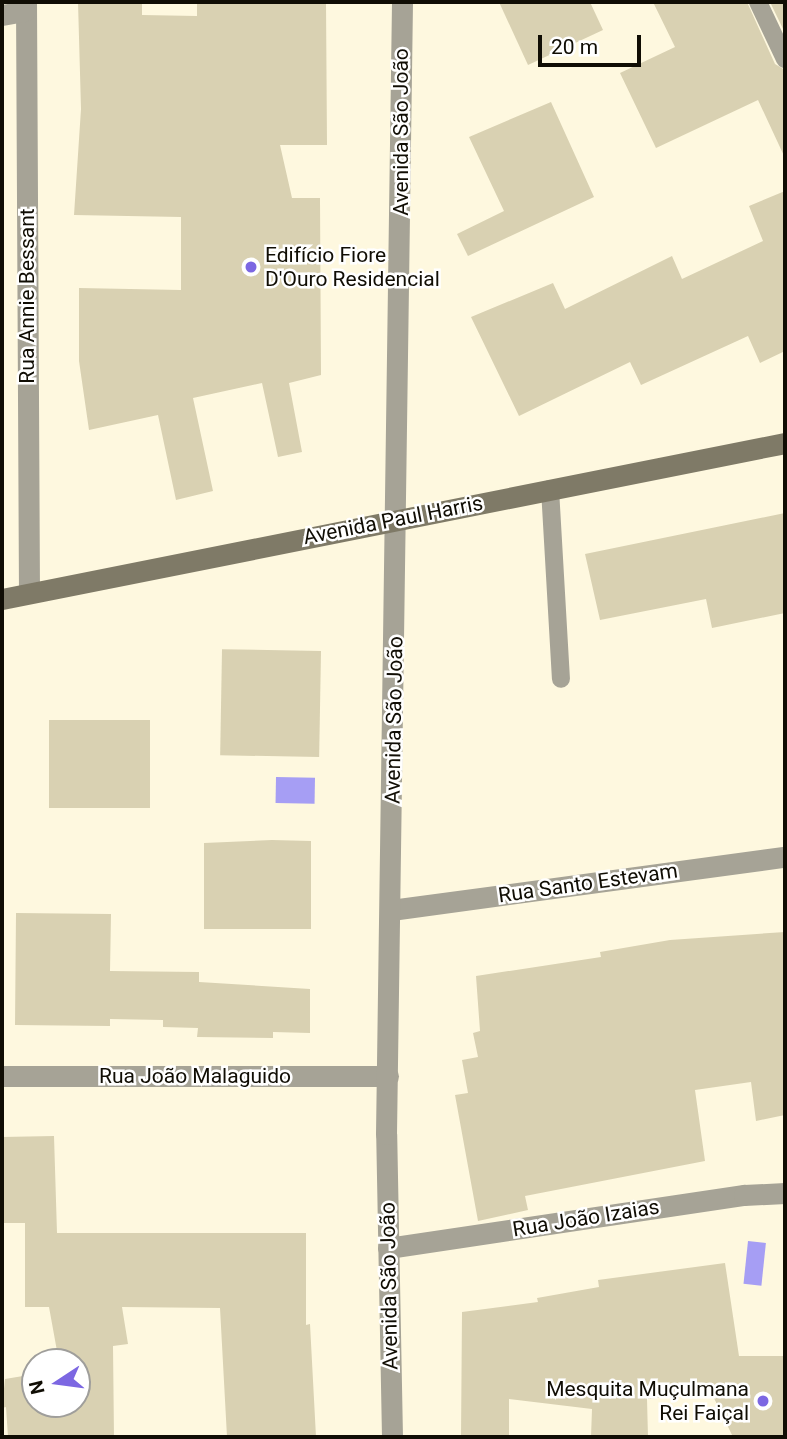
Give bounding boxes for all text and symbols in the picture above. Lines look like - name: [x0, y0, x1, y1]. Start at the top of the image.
- scale bar: [542, 21, 645, 65]
- text: 20 m: [551, 35, 598, 59]
- street label: Avenida São João: [388, 48, 414, 216]
- street label: Rua Annie Bessant: [14, 208, 40, 384]
- place label: Edifício Fiore D'Ouro Residencial: [265, 242, 440, 292]
- marker: Edifício Fiore D'Ouro Residencial: [243, 259, 259, 275]
- street label: Avenida Paul Harris: [301, 490, 485, 550]
- street label: Avenida São João: [380, 636, 408, 804]
- street label: Rua Santo Estevam: [497, 858, 679, 908]
- street label: Rua João Malaguido: [99, 1063, 291, 1089]
- street label: Rua João Izaias: [511, 1194, 661, 1242]
- street label: Avenida São João: [375, 1202, 403, 1370]
- north arrow: [21, 1348, 91, 1418]
- place label: Mesquita Muçulmana Rei Faiçal: [546, 1376, 749, 1426]
- text: N: [24, 1378, 50, 1397]
- marker: Mesquita Muçulmana Rei Faiçal: [755, 1393, 771, 1409]

